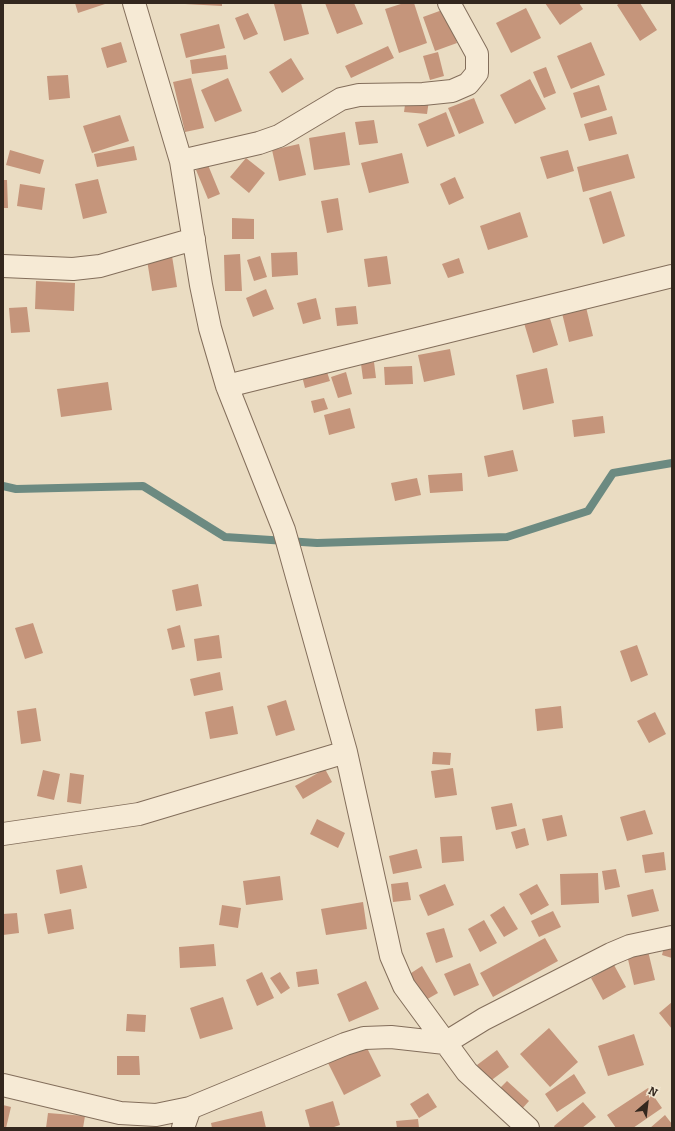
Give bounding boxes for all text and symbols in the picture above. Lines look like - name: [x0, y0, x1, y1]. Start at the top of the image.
- north arrow: [627, 1083, 667, 1123]
- text: N: [646, 1084, 660, 1100]

